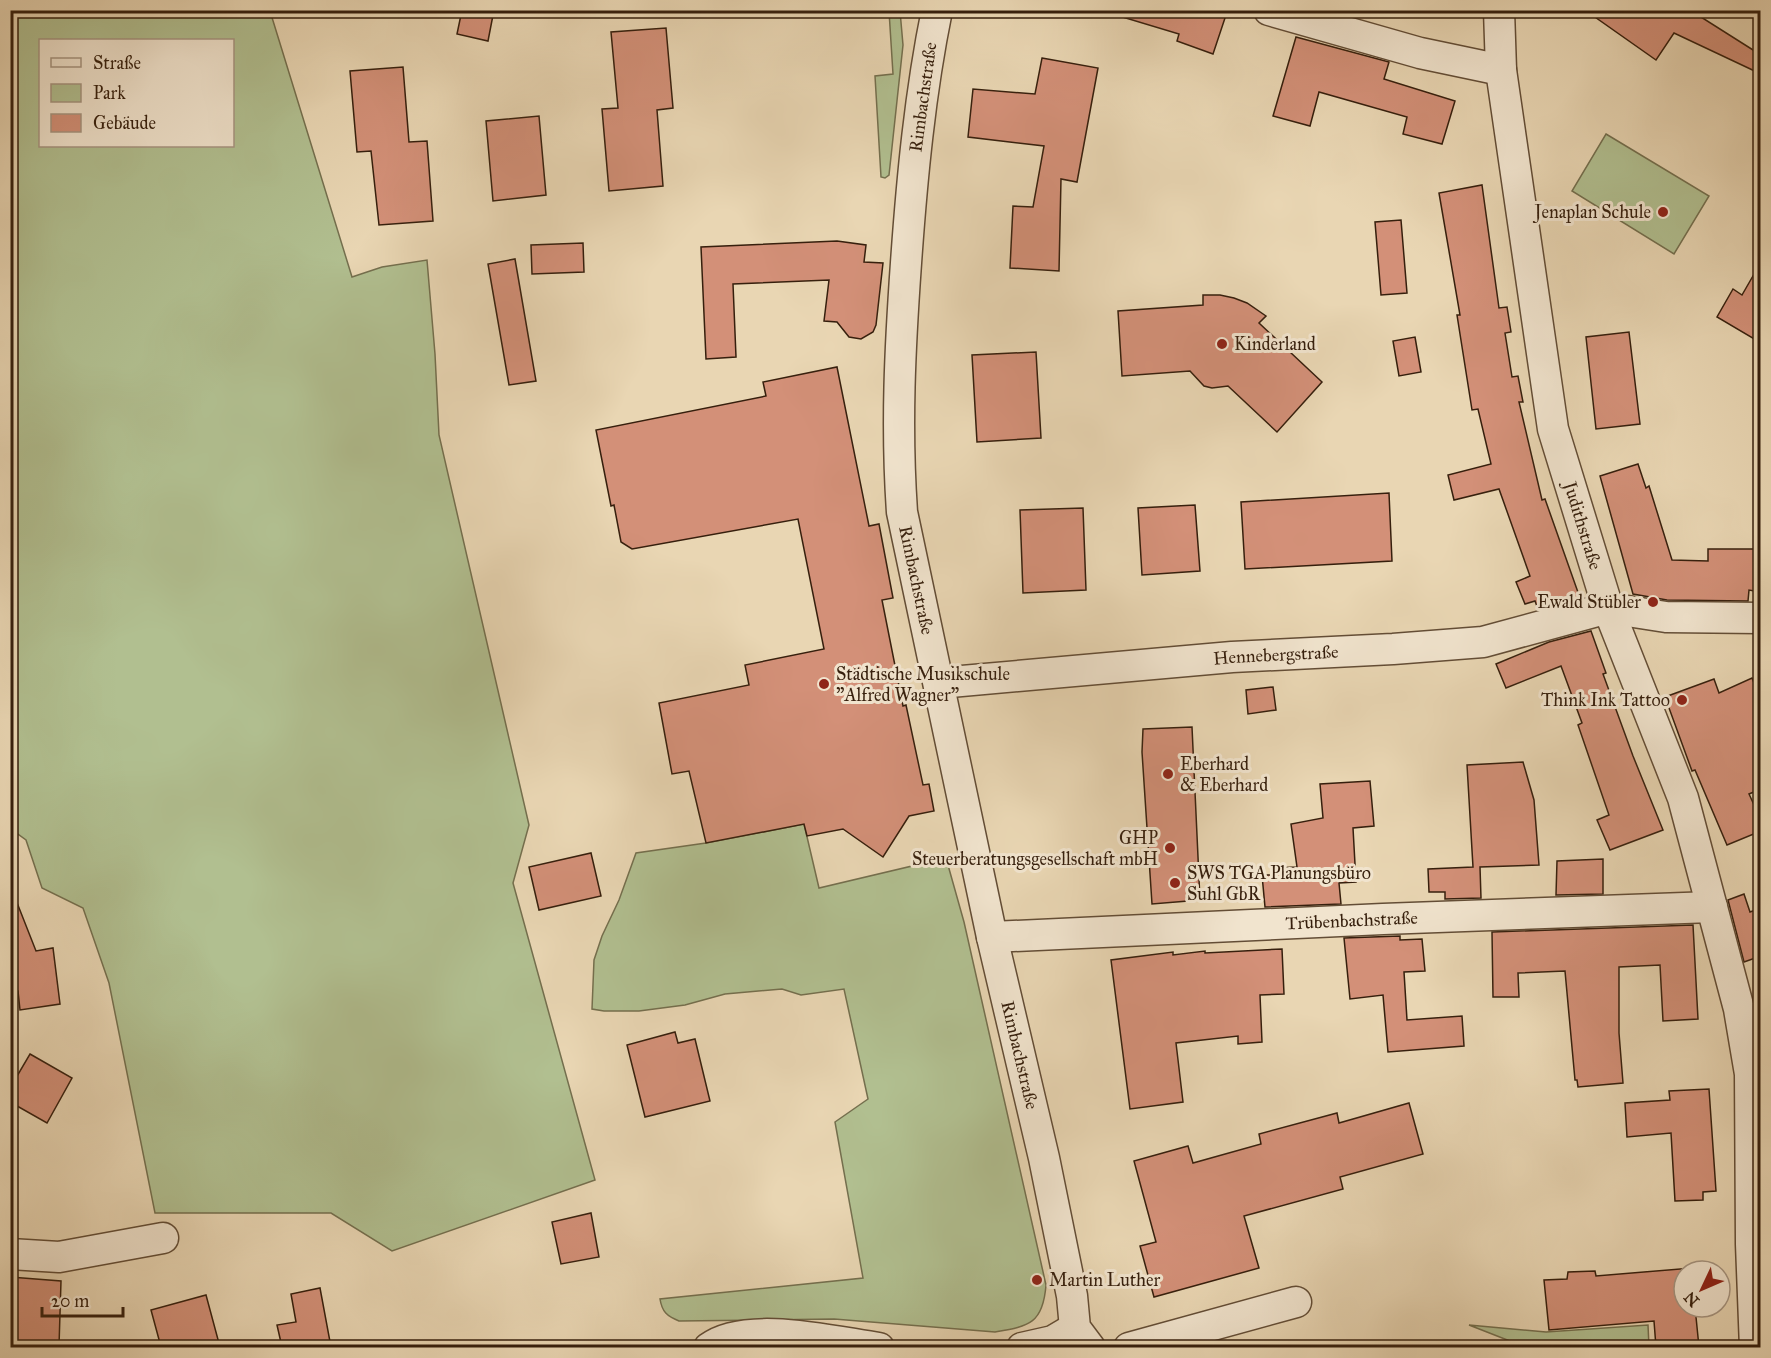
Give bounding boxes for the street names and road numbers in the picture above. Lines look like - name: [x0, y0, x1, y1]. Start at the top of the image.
- street label: Rimbachstraße: [904, 41, 942, 153]
- street label: Judithstraße: [1557, 477, 1607, 572]
- street label: Rimbachstraße: [894, 524, 939, 637]
- street label: Hennebergstraße: [1212, 641, 1339, 670]
- street label: Trübenbachstraße: [1285, 907, 1418, 934]
- street label: Rimbachstraße: [996, 999, 1043, 1111]

